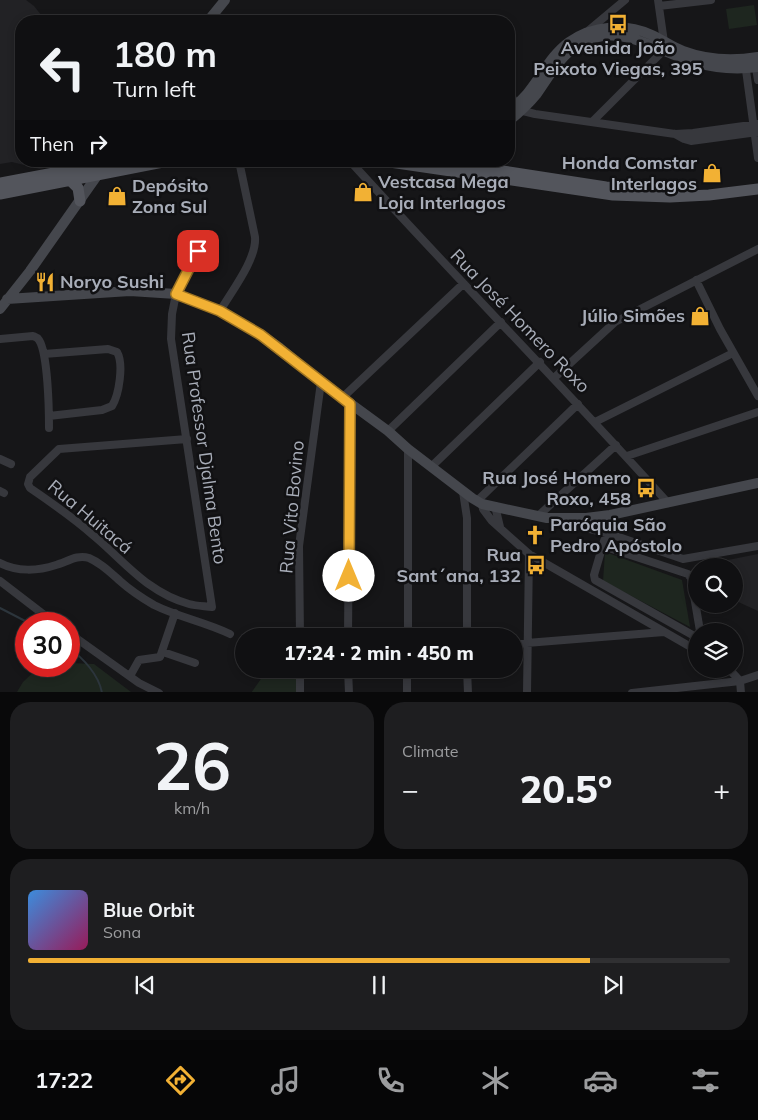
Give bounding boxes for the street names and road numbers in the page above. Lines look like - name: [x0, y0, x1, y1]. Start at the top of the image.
- street label: Rua José Homero Roxo: [446, 244, 595, 397]
- street label: Rua Professor Djalma Bento: [177, 330, 232, 566]
- street label: Rua Vito Bovino: [274, 439, 309, 574]
- street label: Rua Huitacá: [43, 475, 137, 559]

